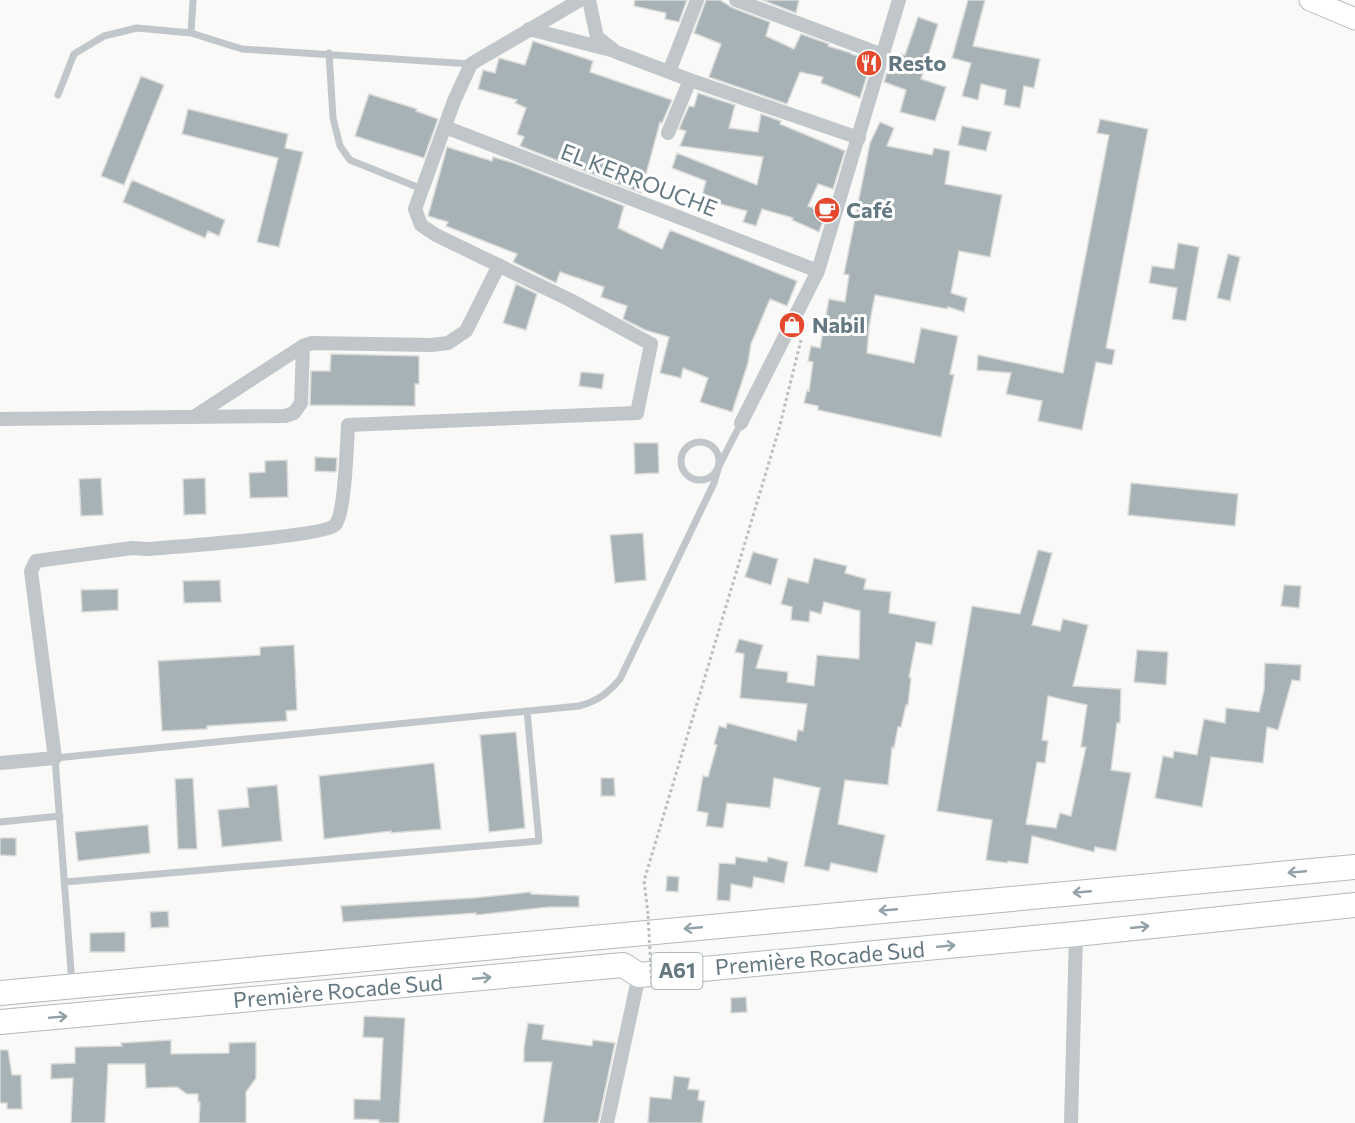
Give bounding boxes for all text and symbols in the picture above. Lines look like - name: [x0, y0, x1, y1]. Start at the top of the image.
- restaurant icon: Resto: [854, 48, 884, 78]
- place label: Resto: [888, 49, 946, 76]
- street label: EL KERROUCHE: [557, 137, 721, 222]
- cafe icon: Café: [812, 195, 842, 225]
- place label: Café: [846, 196, 893, 223]
- shop icon: Nabil: [777, 310, 807, 340]
- place label: Nabil: [812, 311, 865, 338]
- one-way arrow: [1287, 867, 1307, 878]
- one-way arrow: [1072, 887, 1092, 898]
- one-way arrow: [878, 905, 898, 916]
- one-way arrow: [1130, 921, 1150, 932]
- one-way arrow: [684, 923, 704, 934]
- street label: Première Rocade Sud: [714, 935, 926, 980]
- one-way arrow: [936, 940, 956, 951]
- road number: A61: [652, 953, 702, 989]
- street label: Première Rocade Sud: [232, 968, 444, 1013]
- one-way arrow: [472, 972, 492, 983]
- one-way arrow: [48, 1011, 68, 1022]

